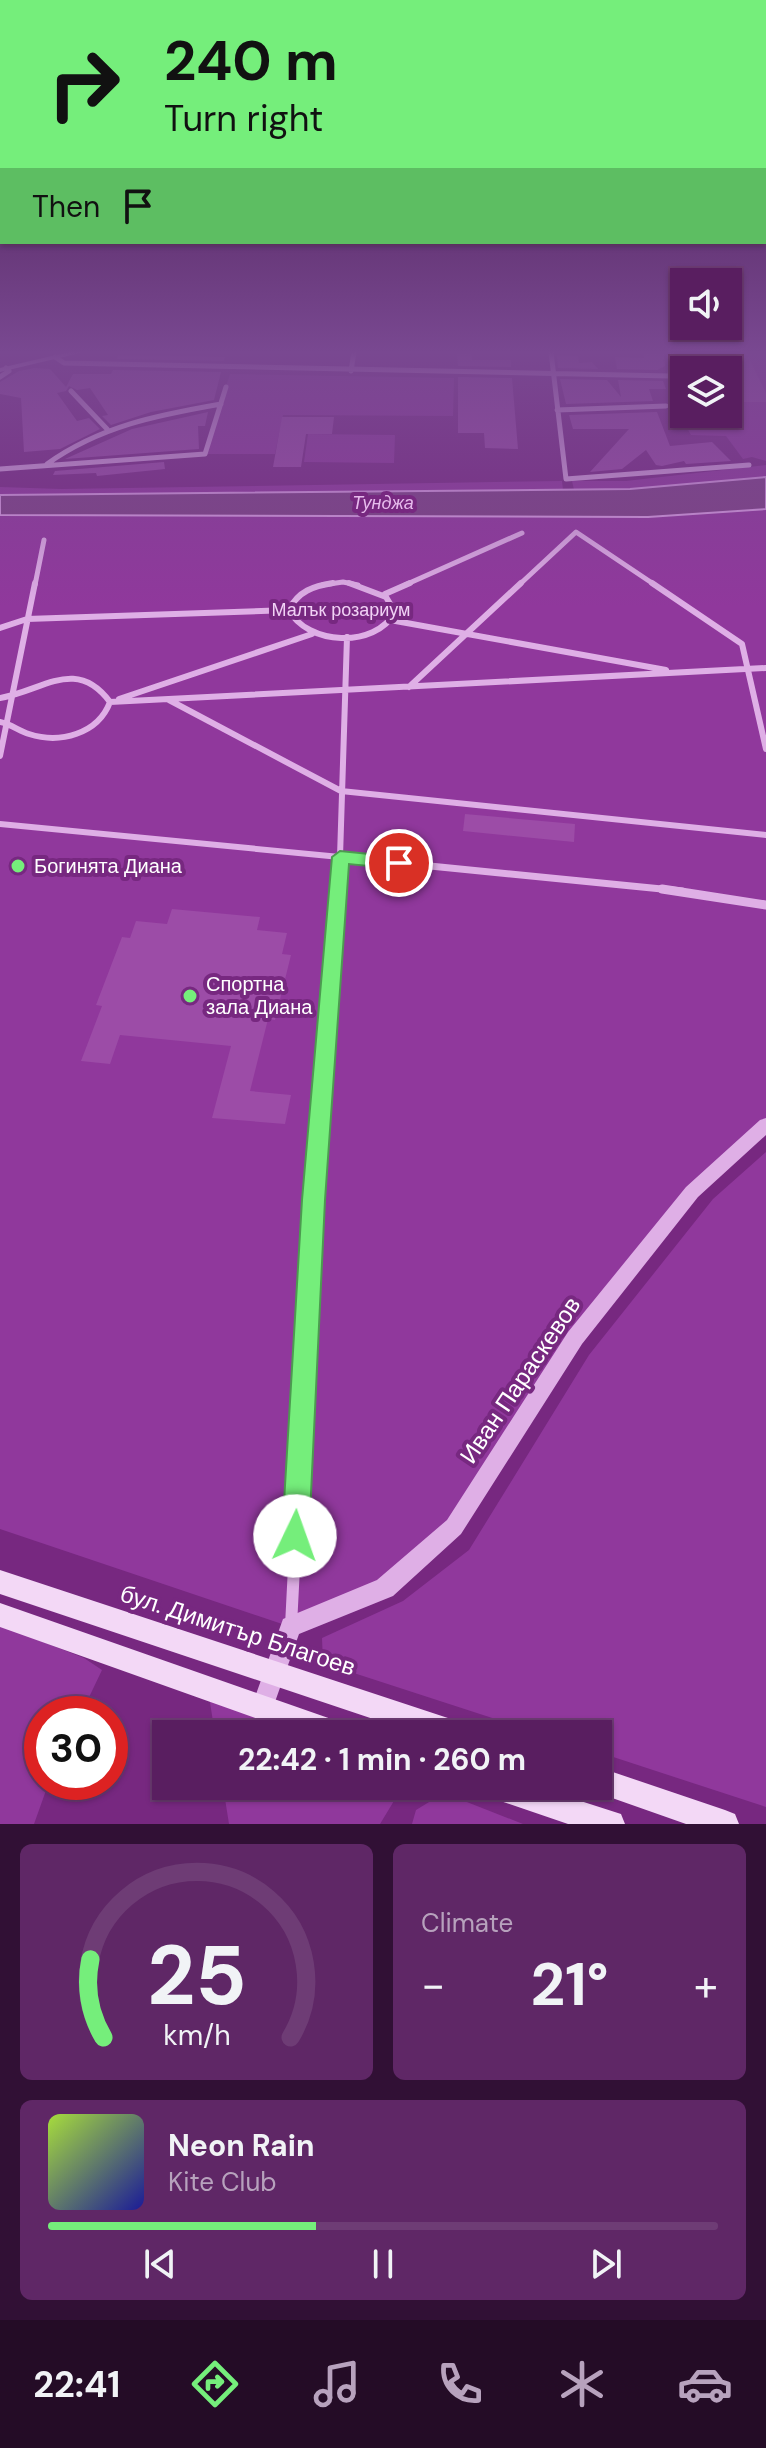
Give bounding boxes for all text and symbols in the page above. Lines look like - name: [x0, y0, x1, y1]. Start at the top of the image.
- text: 240 m: [164, 24, 338, 97]
- icon: right: [32, 32, 136, 136]
- text: Turn right: [164, 95, 323, 142]
- icon: arrive: [116, 184, 160, 228]
- text: Then: [32, 187, 100, 226]
- map controls: [670, 268, 742, 428]
- button: sound: [670, 268, 742, 340]
- button: layers: [670, 356, 742, 428]
- water label: Тунджа: [352, 491, 414, 515]
- park label: Малък розариум: [272, 598, 410, 622]
- pin: [365, 829, 433, 897]
- icon: arrive: [377, 841, 421, 885]
- place label: Богинята Диана: [34, 853, 183, 879]
- marker: Богинята Диана: [9, 857, 27, 875]
- place label: Спортна зала Диана: [206, 971, 313, 1020]
- marker: Спортна зала Диана: [181, 987, 199, 1005]
- street label: Иван Параскевов: [453, 1291, 587, 1469]
- position arrow: [253, 1494, 337, 1578]
- street label: бул. Димитър Благоев: [116, 1577, 360, 1683]
- speed limit sign: 30: [24, 1696, 128, 1800]
- text: 22:42 · 1 min · 260 m: [238, 1740, 526, 1779]
- text: Climate: [421, 1906, 513, 1940]
- text: 25: [147, 1921, 246, 2030]
- text: 21°: [530, 1945, 609, 2024]
- text: −: [421, 1956, 445, 2014]
- text: +: [694, 1956, 718, 2014]
- text: km/h: [163, 2017, 230, 2054]
- text: Neon Rain: [168, 2126, 314, 2165]
- text: Kite Club: [168, 2165, 277, 2199]
- icon: previous: [138, 2242, 182, 2286]
- icon: pause: [361, 2242, 405, 2286]
- icon: next: [584, 2242, 628, 2286]
- icon: directions: [187, 2356, 243, 2412]
- icon: music: [309, 2356, 365, 2412]
- icon: phone: [432, 2356, 488, 2412]
- icon: climate: [554, 2356, 610, 2412]
- icon: car: [677, 2356, 733, 2412]
- text: 22:41: [33, 2361, 120, 2408]

